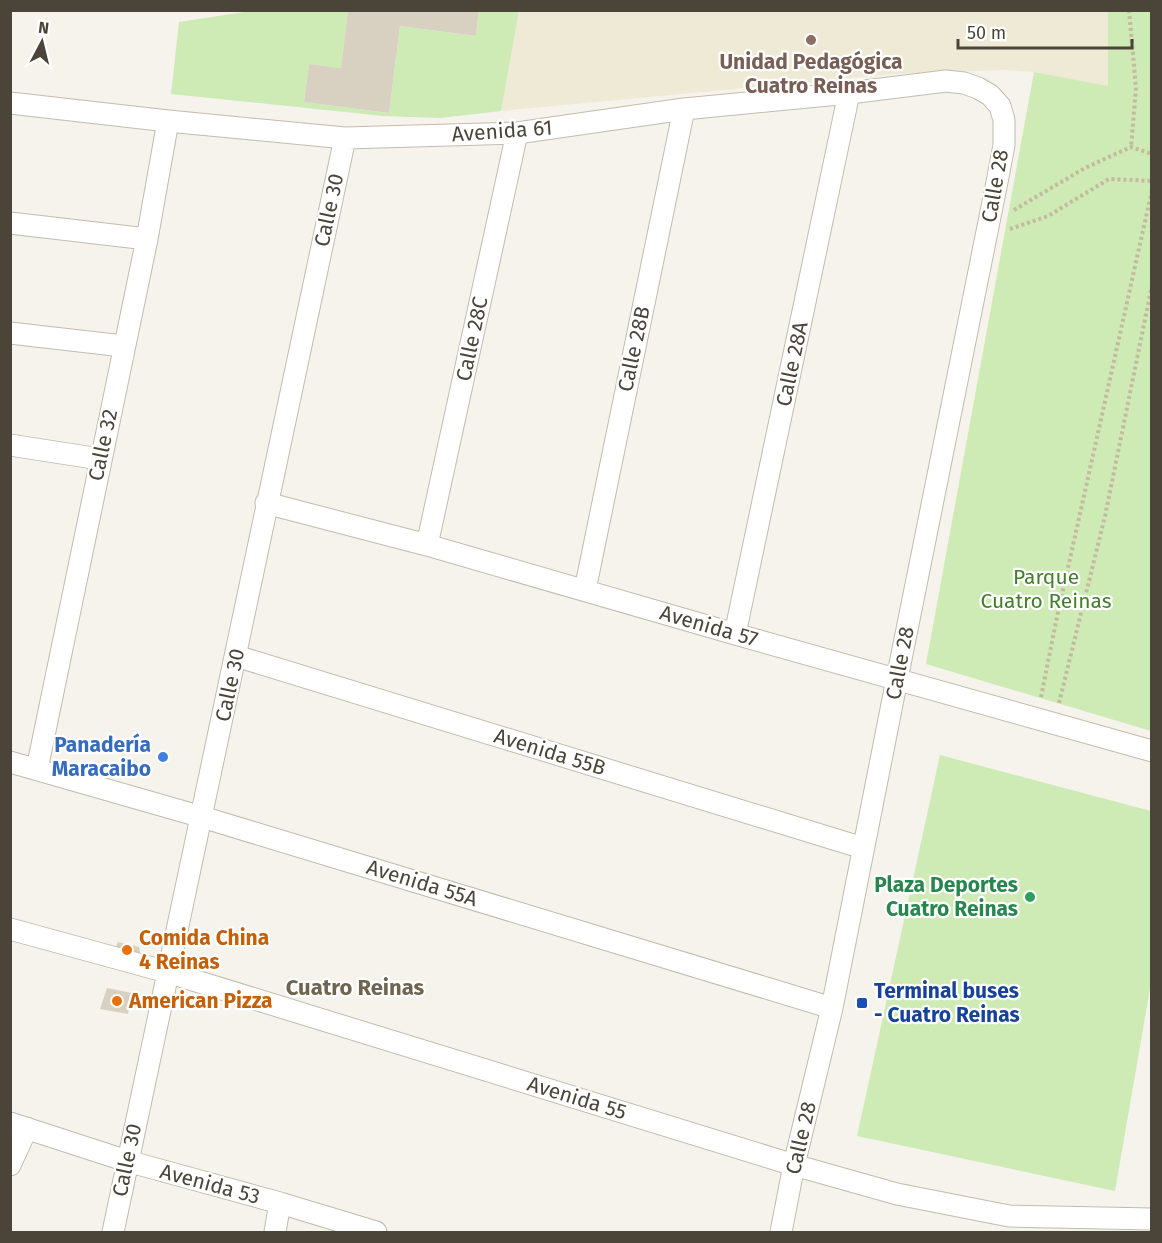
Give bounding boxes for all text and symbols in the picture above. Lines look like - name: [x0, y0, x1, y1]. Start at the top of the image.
- north arrow: [12, 12, 72, 72]
- scale bar: [958, 12, 1132, 50]
- text: N: [37, 18, 50, 38]
- text: 50 m: [967, 22, 1006, 44]
- marker: Unidad Pedagógica Cuatro Reinas: [804, 33, 818, 47]
- place label: Unidad Pedagógica Cuatro Reinas: [719, 49, 903, 99]
- street label: Avenida 61: [451, 115, 553, 147]
- street label: Calle 28: [976, 147, 1014, 225]
- street label: Calle 30: [309, 171, 349, 249]
- street label: Calle 28C: [450, 294, 494, 384]
- street label: Calle 28B: [612, 304, 656, 394]
- street label: Calle 28A: [770, 319, 814, 409]
- street label: Calle 32: [83, 407, 123, 483]
- park label: Parque Cuatro Reinas: [980, 564, 1112, 614]
- street label: Avenida 57: [657, 600, 761, 652]
- street label: Calle 28: [880, 624, 920, 702]
- street label: Calle 30: [210, 646, 250, 724]
- street label: Avenida 55B: [491, 723, 609, 781]
- place label: Panadería Maracaibo: [52, 732, 151, 782]
- marker: Panadería Maracaibo: [156, 750, 170, 764]
- street label: Avenida 55A: [363, 854, 481, 912]
- place label: Plaza Deportes Cuatro Reinas: [874, 872, 1018, 922]
- marker: Plaza Deportes Cuatro Reinas: [1023, 890, 1037, 904]
- place label: Comida China 4 Reinas: [139, 925, 269, 975]
- marker: Comida China 4 Reinas: [120, 943, 134, 957]
- district label: Cuatro Reinas: [286, 974, 425, 1001]
- place label: Terminal buses - Cuatro Reinas: [874, 978, 1020, 1028]
- place label: American Pizza: [128, 988, 273, 1014]
- marker: American Pizza: [110, 994, 124, 1008]
- marker: Terminal buses - Cuatro Reinas: [855, 996, 869, 1010]
- street label: Avenida 55: [524, 1071, 630, 1125]
- street label: Calle 28: [780, 1099, 822, 1177]
- street label: Calle 30: [107, 1121, 147, 1199]
- street label: Avenida 53: [157, 1158, 263, 1210]

